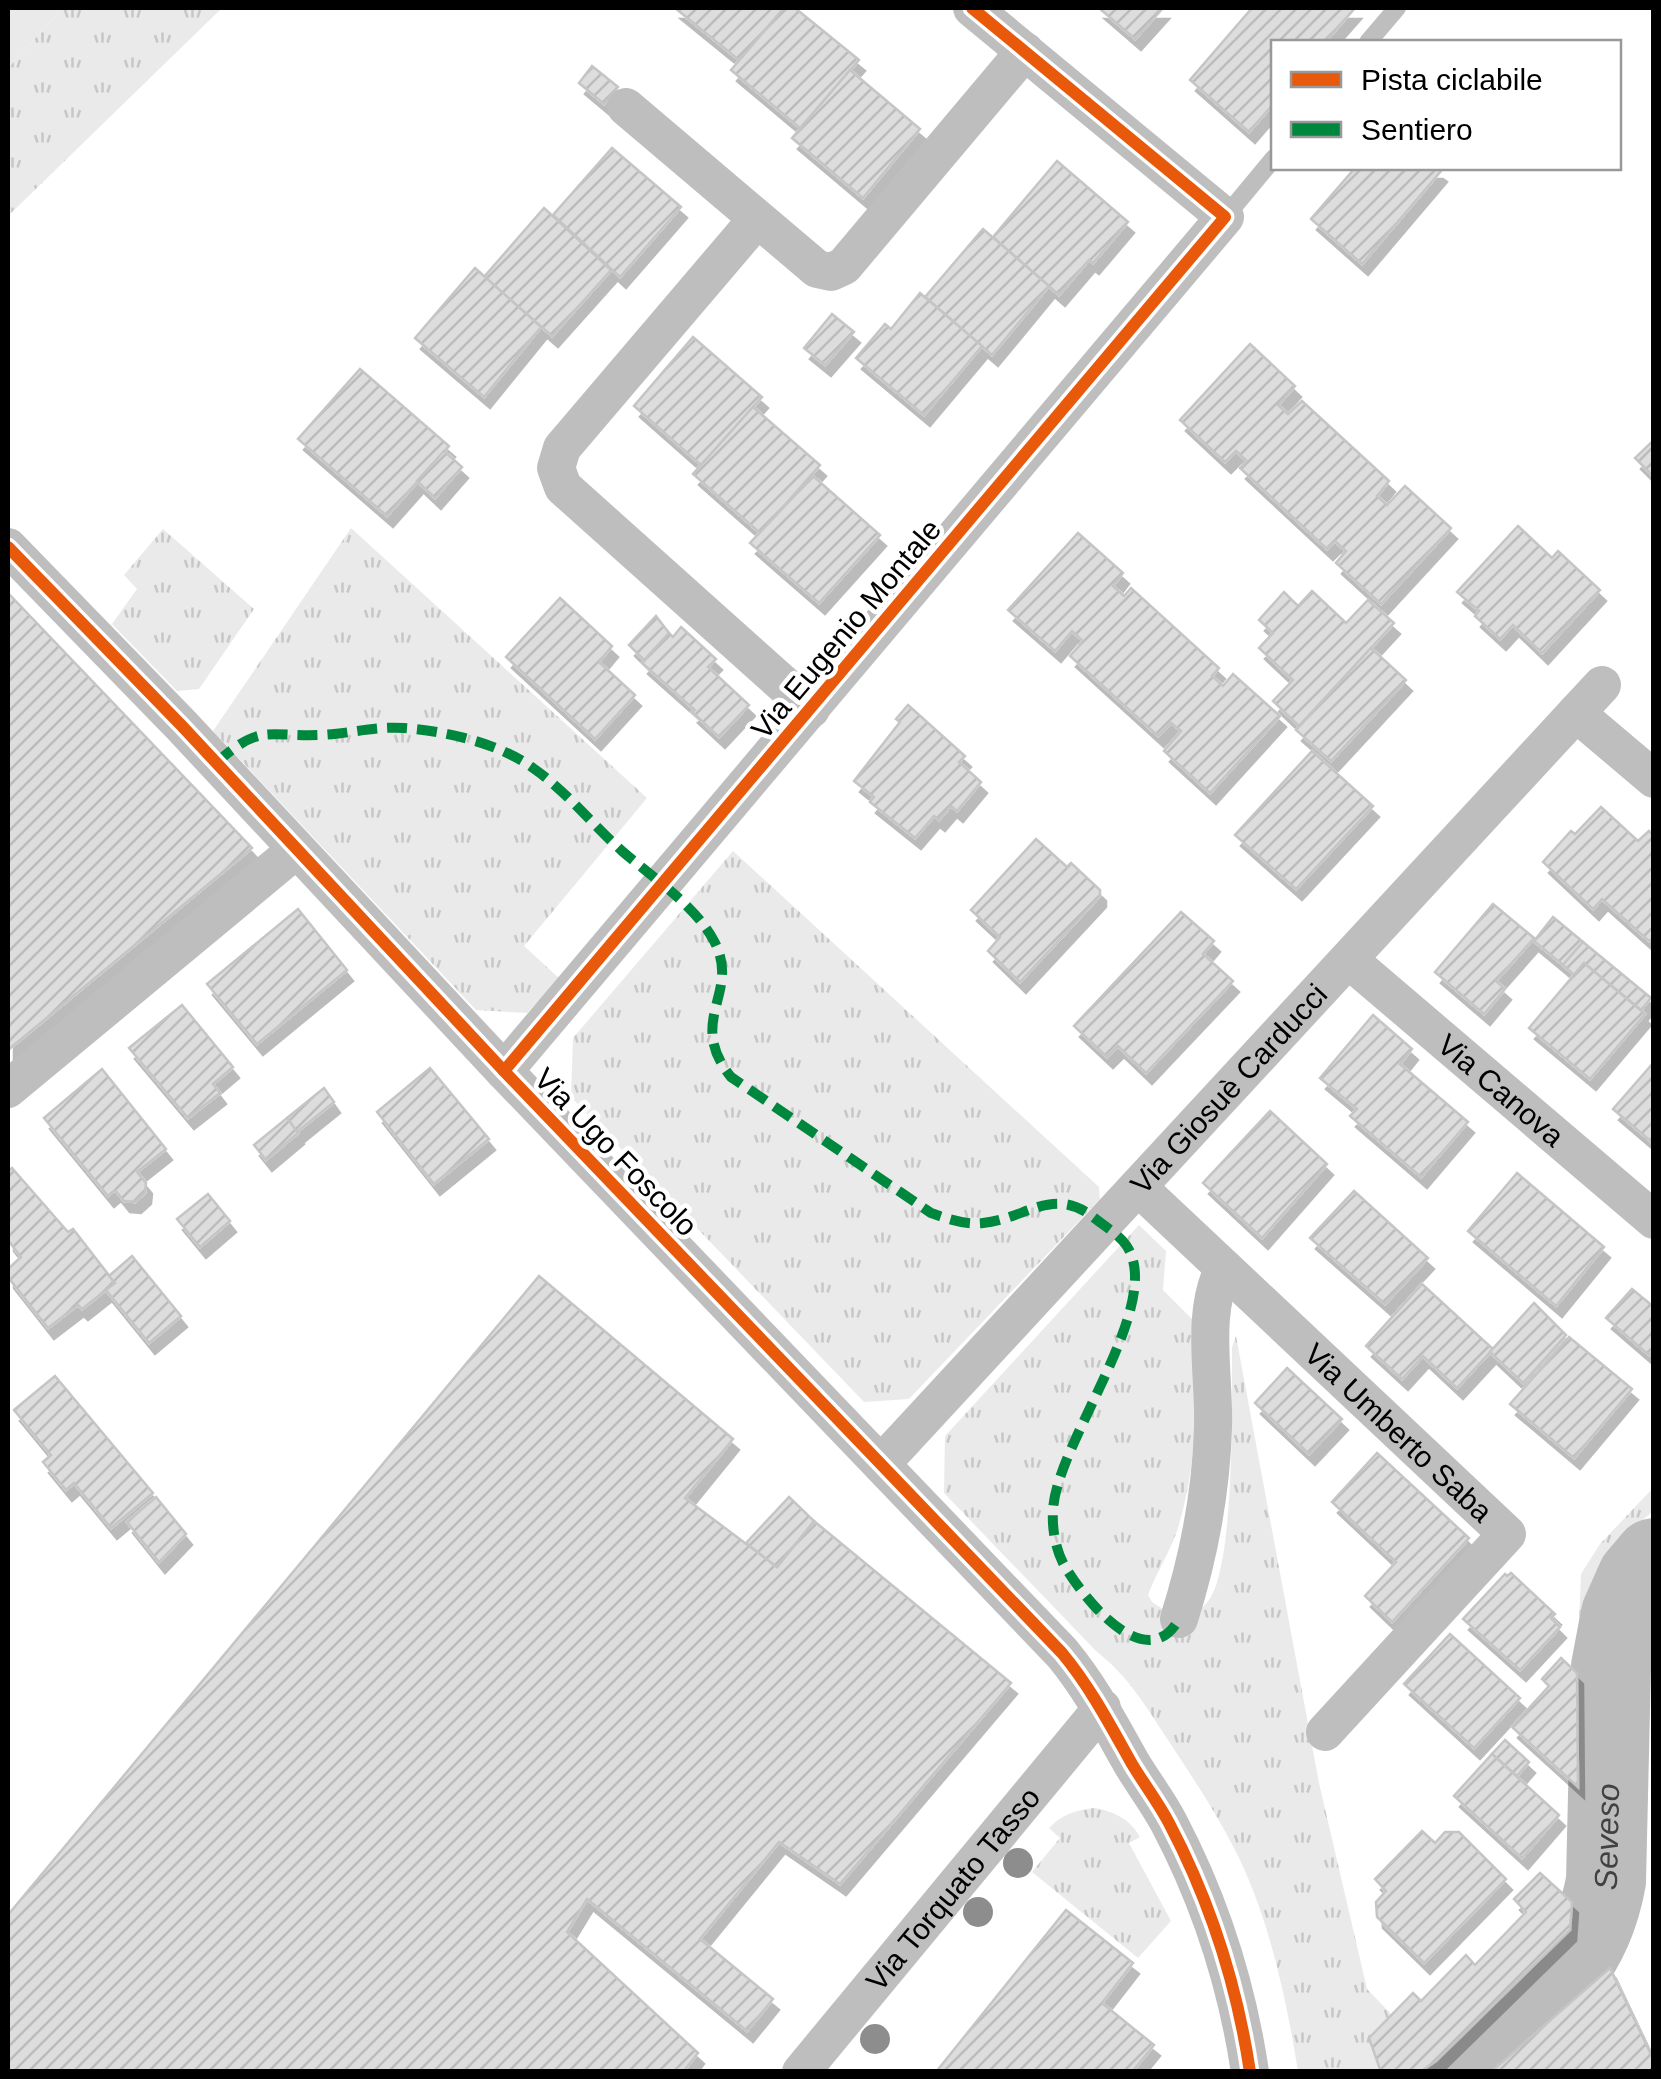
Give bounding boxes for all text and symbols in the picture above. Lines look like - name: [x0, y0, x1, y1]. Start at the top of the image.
- legend: [1271, 40, 1621, 170]
- text: Pista ciclabile: [1361, 63, 1543, 96]
- text: Sentiero: [1361, 113, 1473, 146]
- street label: Via Eugenio Montale: [745, 513, 947, 745]
- street label: Via Giosuè Carducci: [1124, 977, 1333, 1200]
- street label: Via Canova: [1432, 1027, 1571, 1153]
- street label: Via Ugo Foscolo: [528, 1062, 704, 1242]
- street label: Via Umberto Saba: [1298, 1336, 1499, 1528]
- street label: Via Torquato Tasso: [859, 1780, 1046, 1997]
- water label: Seveso: [1588, 1783, 1626, 1891]

